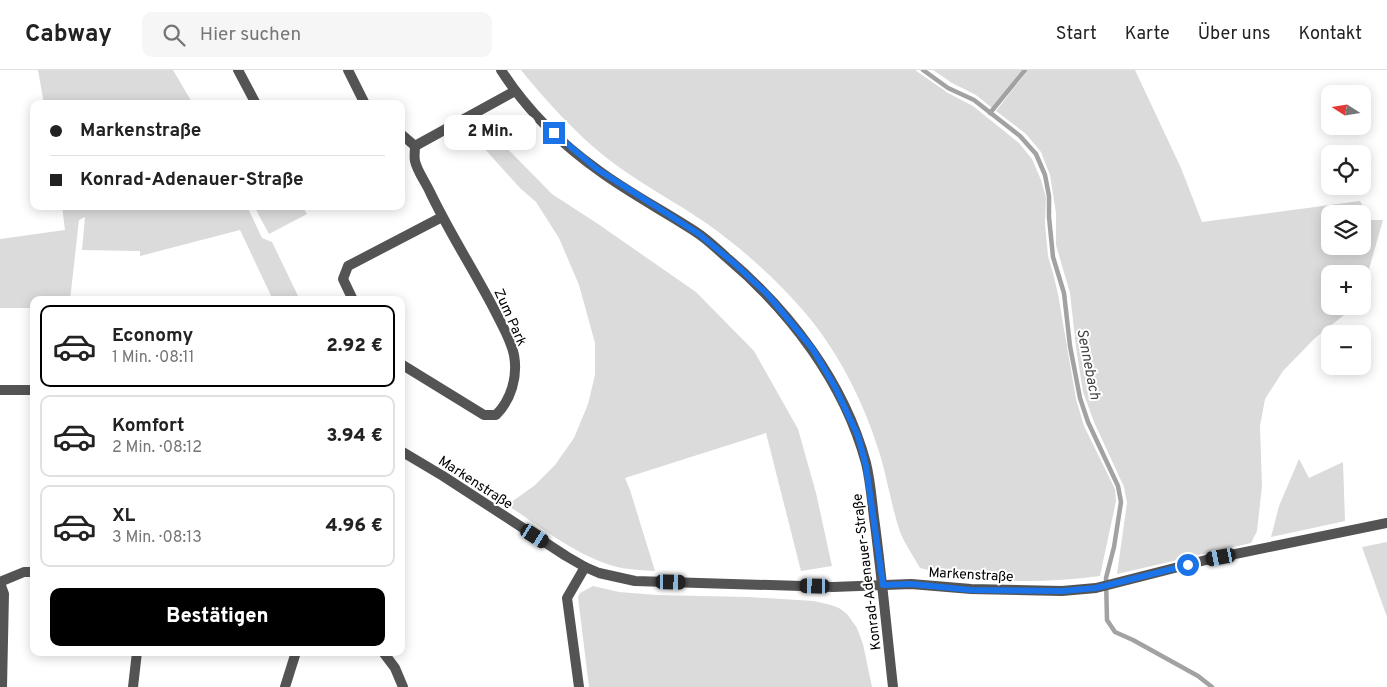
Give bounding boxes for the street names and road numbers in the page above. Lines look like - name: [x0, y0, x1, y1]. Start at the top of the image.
- street label: Zum Park: [489, 286, 530, 349]
- street label: Markenstraße: [435, 453, 516, 514]
- street label: Konrad-Adenauer-Straße: [849, 493, 886, 651]
- street label: Markenstraße: [928, 565, 1014, 586]

